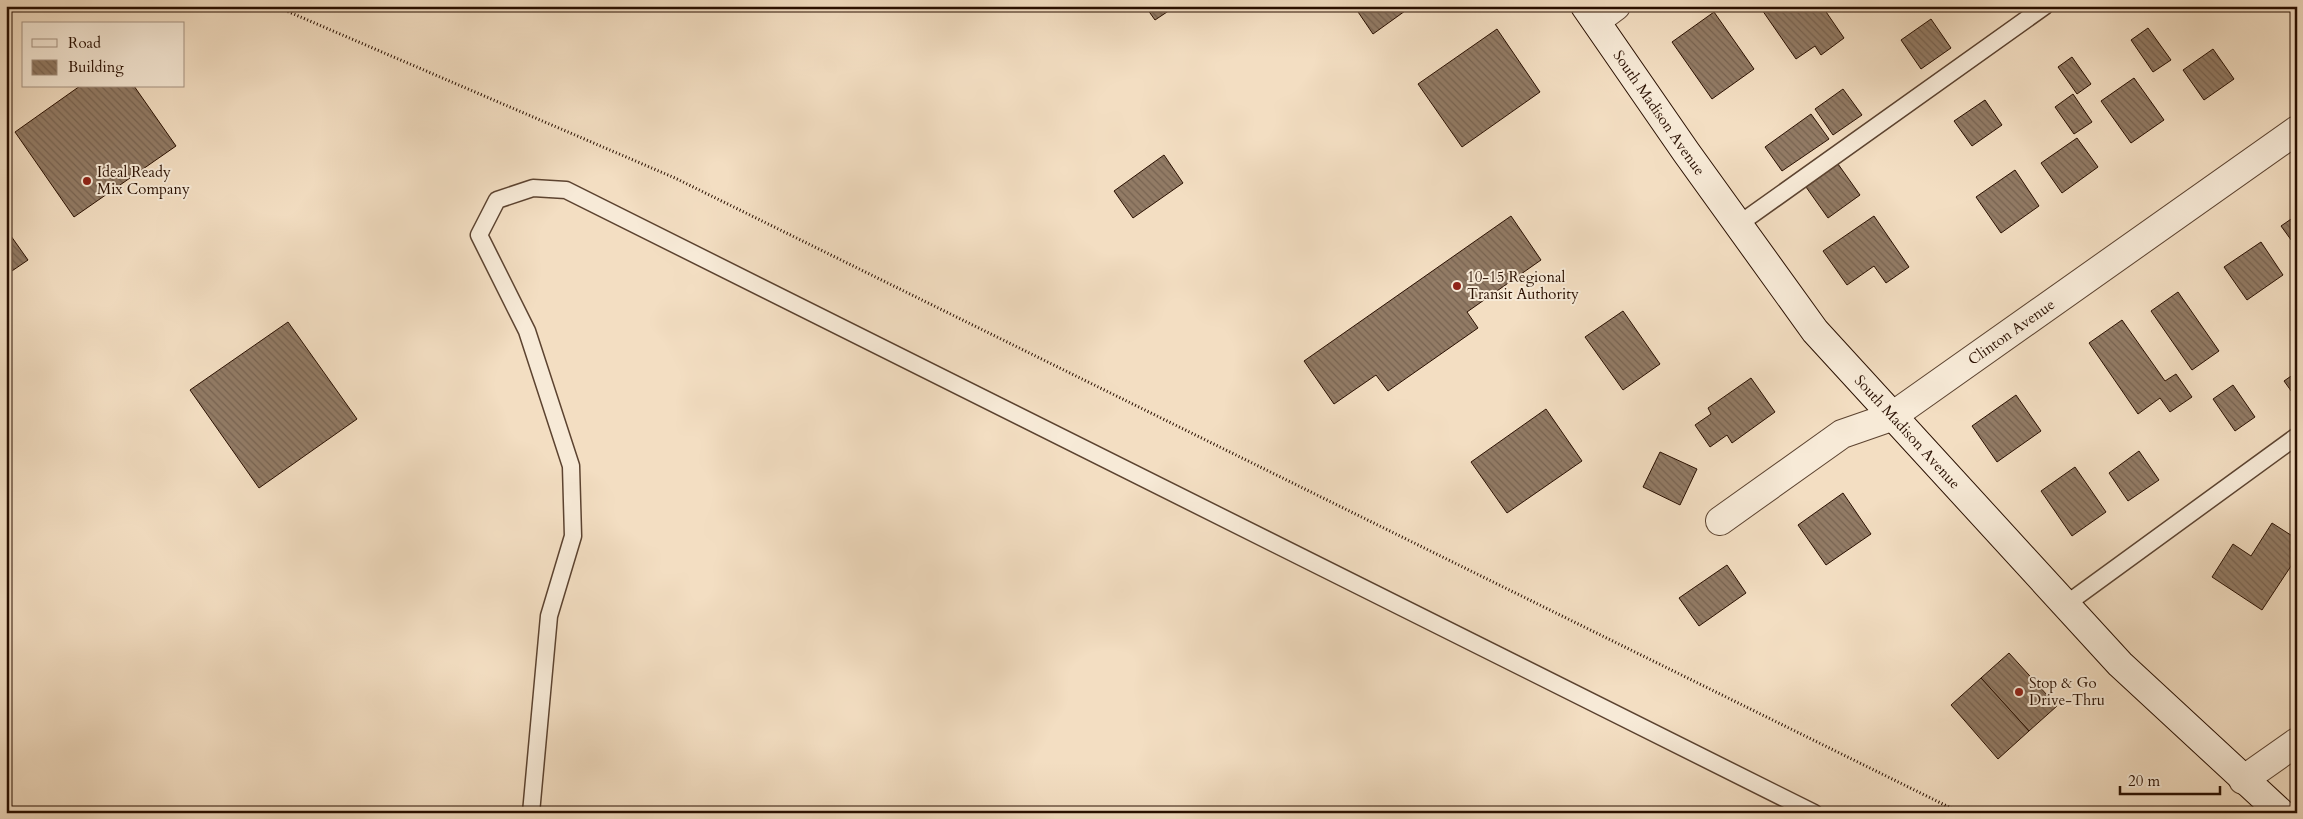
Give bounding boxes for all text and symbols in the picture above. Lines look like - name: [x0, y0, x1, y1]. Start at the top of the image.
- legend: [22, 22, 185, 88]
- text: Road: [68, 33, 101, 53]
- street label: South Madison Avenue: [1609, 46, 1710, 179]
- text: Building: [68, 57, 124, 77]
- place label: Ideal Ready Mix Company: [97, 162, 190, 199]
- marker: Ideal Ready Mix Company: [81, 175, 93, 187]
- place label: 10-15 Regional Transit Authority: [1467, 267, 1579, 304]
- marker: 10-15 Regional Transit Authority: [1451, 280, 1463, 292]
- street label: Clinton Avenue: [1964, 294, 2059, 370]
- street label: South Madison Avenue: [1850, 371, 1965, 493]
- place label: Stop & Go Drive-Thru: [2029, 673, 2105, 710]
- marker: Stop & Go Drive-Thru: [2013, 686, 2025, 698]
- scale bar: [2120, 764, 2220, 796]
- text: 20 m: [2128, 771, 2160, 791]

